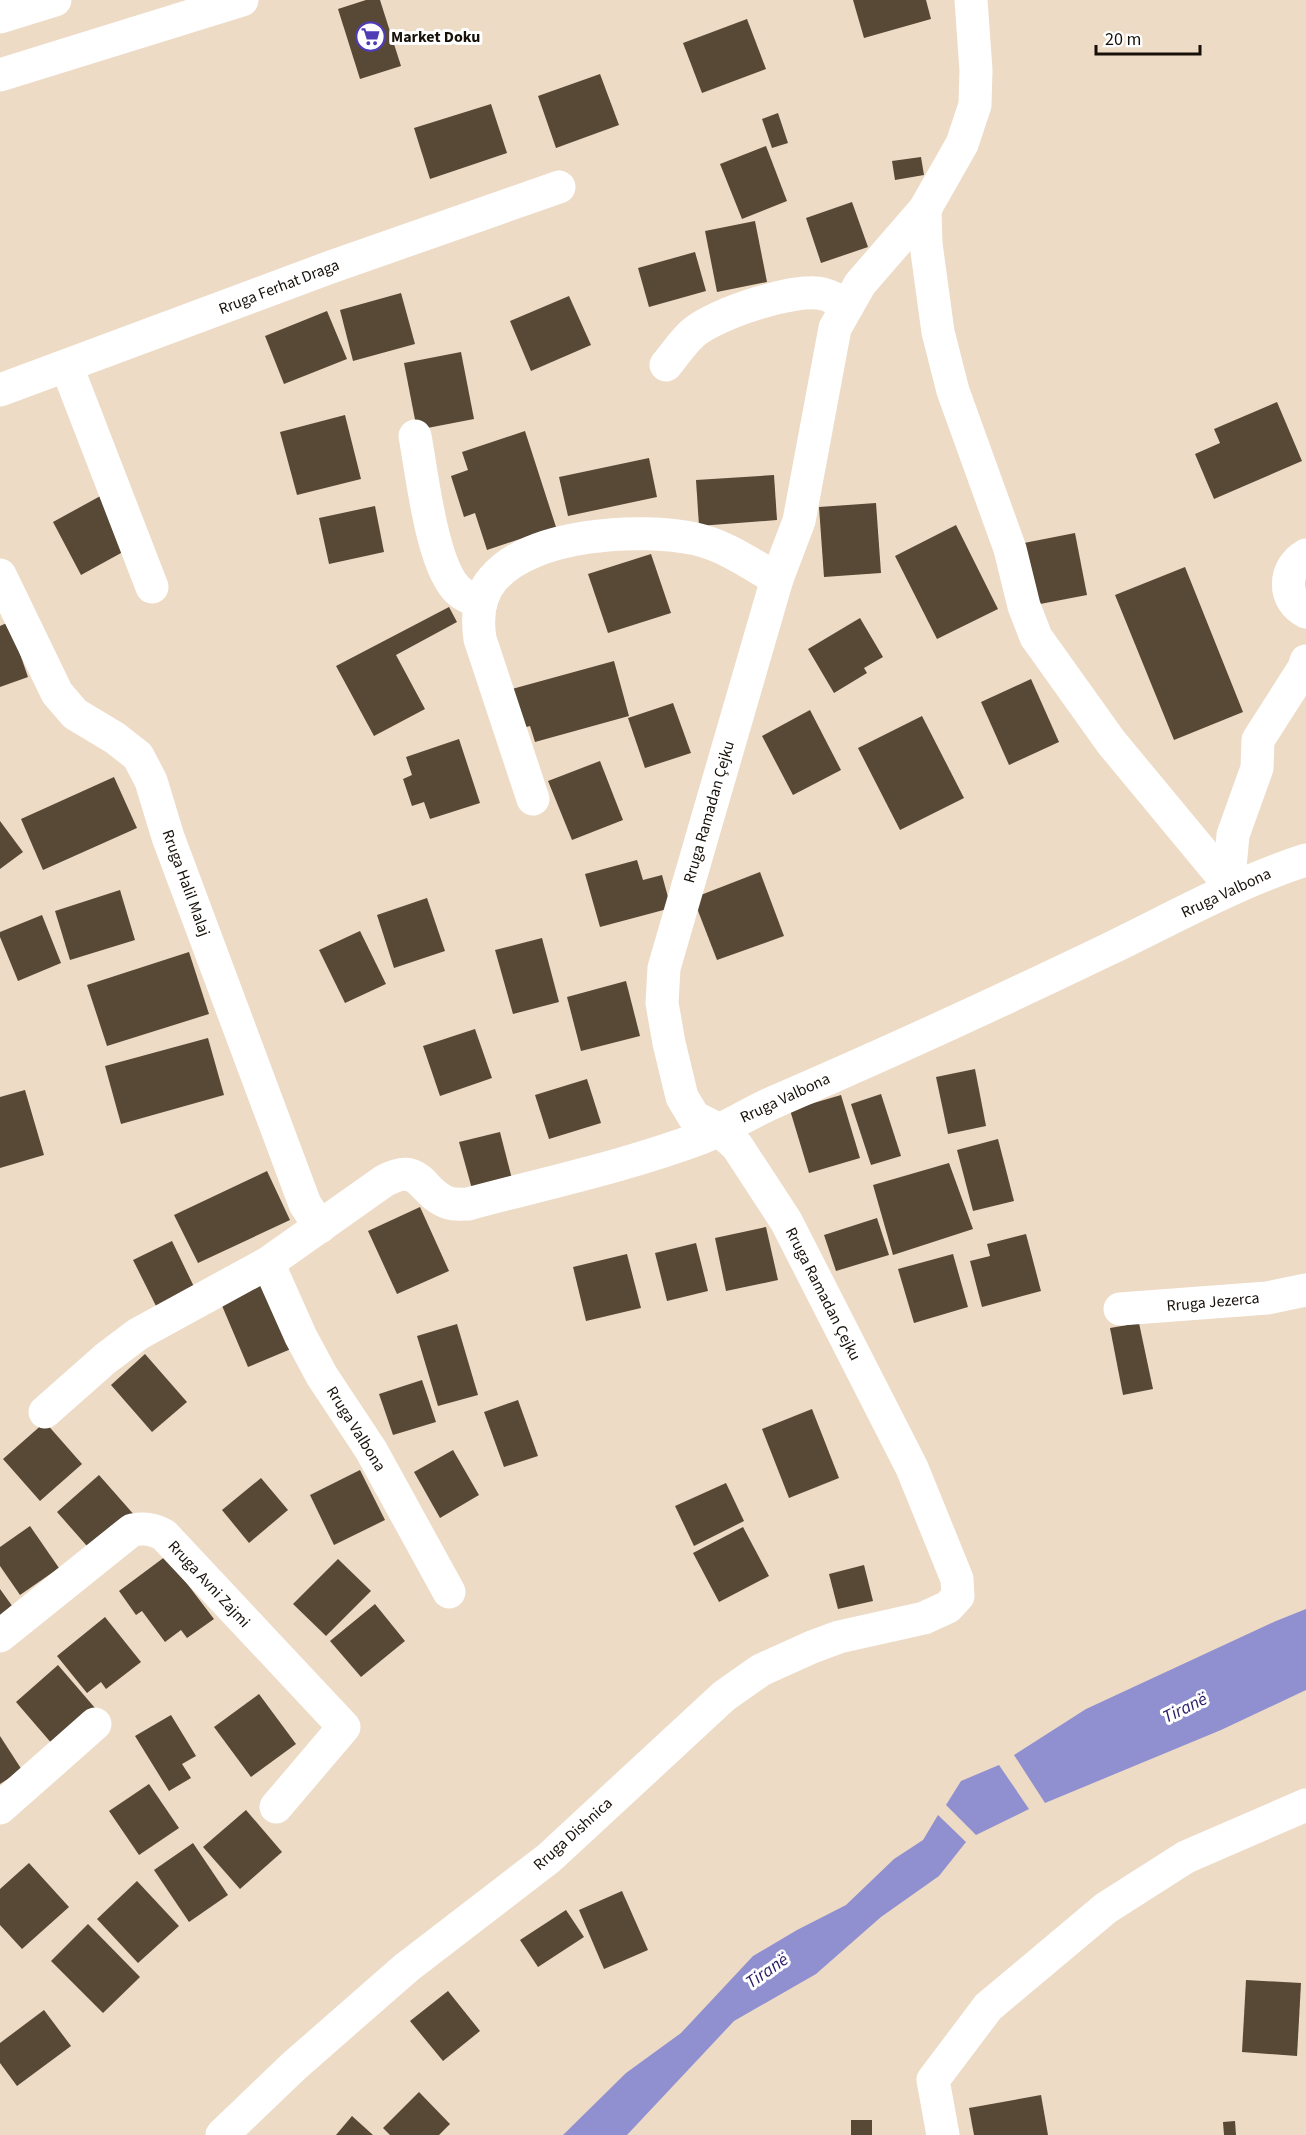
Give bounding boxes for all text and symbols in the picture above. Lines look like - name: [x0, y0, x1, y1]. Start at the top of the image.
- scale bar: [1096, 18, 1200, 56]
- supermarket icon: Market Doku: [354, 21, 386, 53]
- place label: Market Doku: [391, 26, 480, 48]
- text: 20 m: [1105, 27, 1141, 52]
- street label: Rruga Ferhat Draga: [215, 254, 343, 320]
- street label: Rruga Ramadan Çejku: [678, 738, 740, 886]
- street label: Rruga Halil Malaj: [157, 827, 215, 939]
- street label: Rruga Valbona: [1177, 863, 1275, 923]
- street label: Rruga Valbona: [736, 1068, 834, 1128]
- street label: Rruga Ramadan Çejku: [780, 1223, 866, 1365]
- street label: Rruga Jezerca: [1166, 1287, 1260, 1317]
- street label: Rruga Valbona: [321, 1382, 391, 1476]
- street label: Rruga Avni Zajmi: [163, 1536, 255, 1632]
- water label: Tiranë: [1158, 1686, 1212, 1730]
- street label: Rruga Dishnica: [529, 1793, 617, 1875]
- water label: Tiranë: [741, 1947, 794, 1995]

